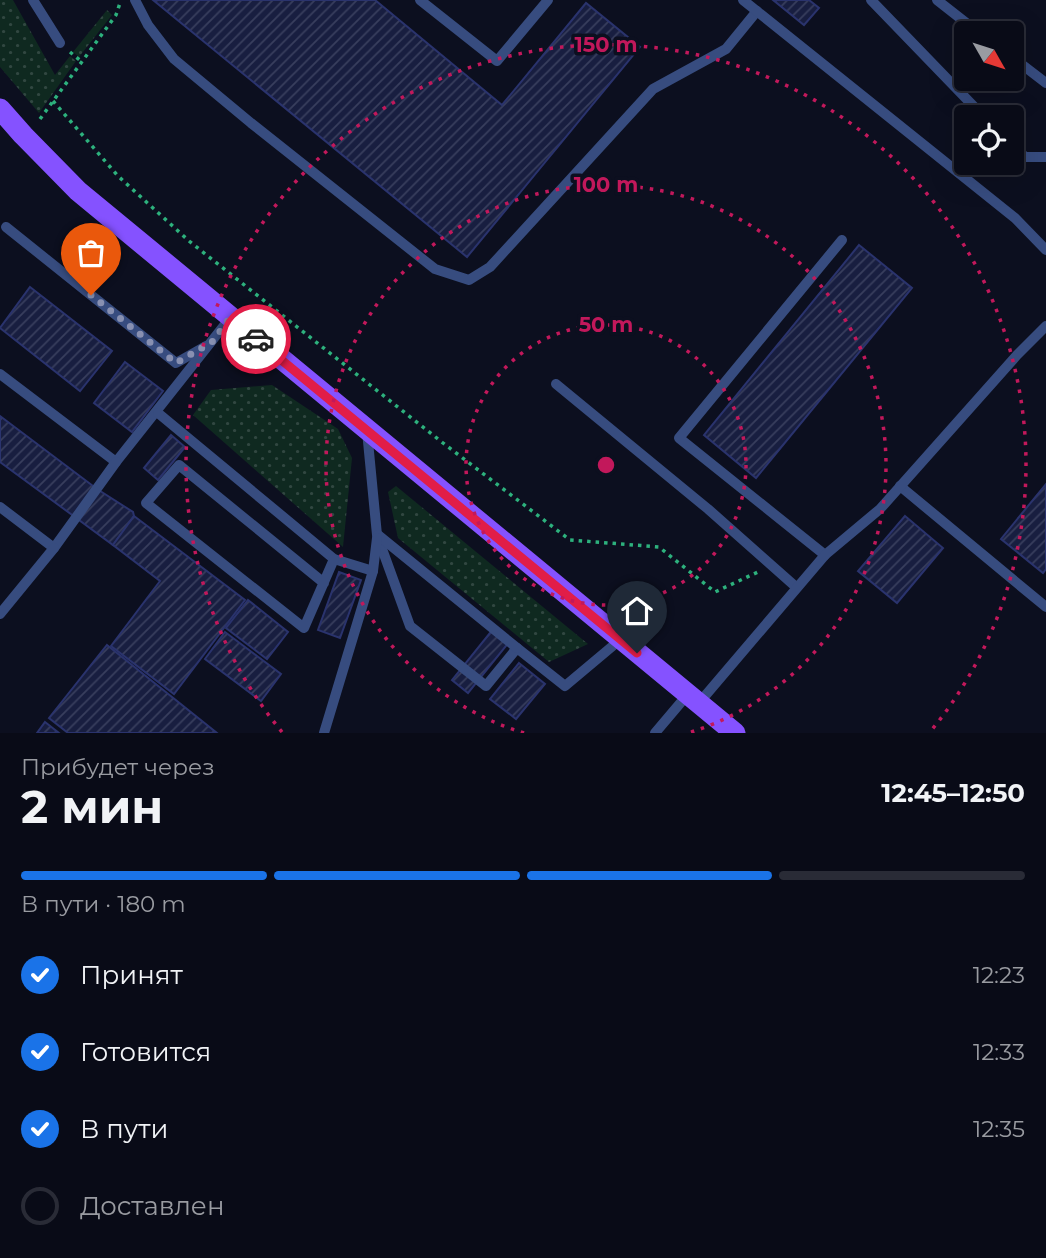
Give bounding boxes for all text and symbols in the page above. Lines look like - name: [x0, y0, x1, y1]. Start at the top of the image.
- north arrow: [954, 21, 1024, 91]
- map controls: [954, 21, 1024, 175]
- text: 150 m: [575, 32, 637, 57]
- button: locate: [954, 105, 1024, 175]
- text: 100 m: [574, 172, 638, 197]
- pin: [61, 223, 121, 295]
- icon: bag: [72, 234, 110, 272]
- courier: [221, 304, 291, 374]
- text: 50 m: [579, 312, 633, 337]
- icon: car: [237, 320, 275, 358]
- centre of rings: [594, 453, 618, 477]
- pin: [607, 581, 667, 653]
- icon: home: [618, 592, 656, 630]
- text: Прибудет через: [21, 753, 215, 781]
- text: 12:45–12:50: [881, 777, 1025, 809]
- text: 2 мин: [21, 778, 163, 835]
- text: В пути · 180 m: [21, 890, 186, 918]
- icon: check: [21, 956, 59, 994]
- text: Принят: [80, 959, 183, 991]
- text: 12:23: [973, 961, 1025, 989]
- icon: check: [21, 1033, 59, 1071]
- text: Готовится: [80, 1036, 211, 1068]
- text: 12:33: [973, 1038, 1025, 1066]
- icon: check: [21, 1110, 59, 1148]
- text: В пути: [80, 1113, 169, 1145]
- text: 12:35: [973, 1115, 1025, 1143]
- text: Доставлен: [80, 1190, 225, 1222]

